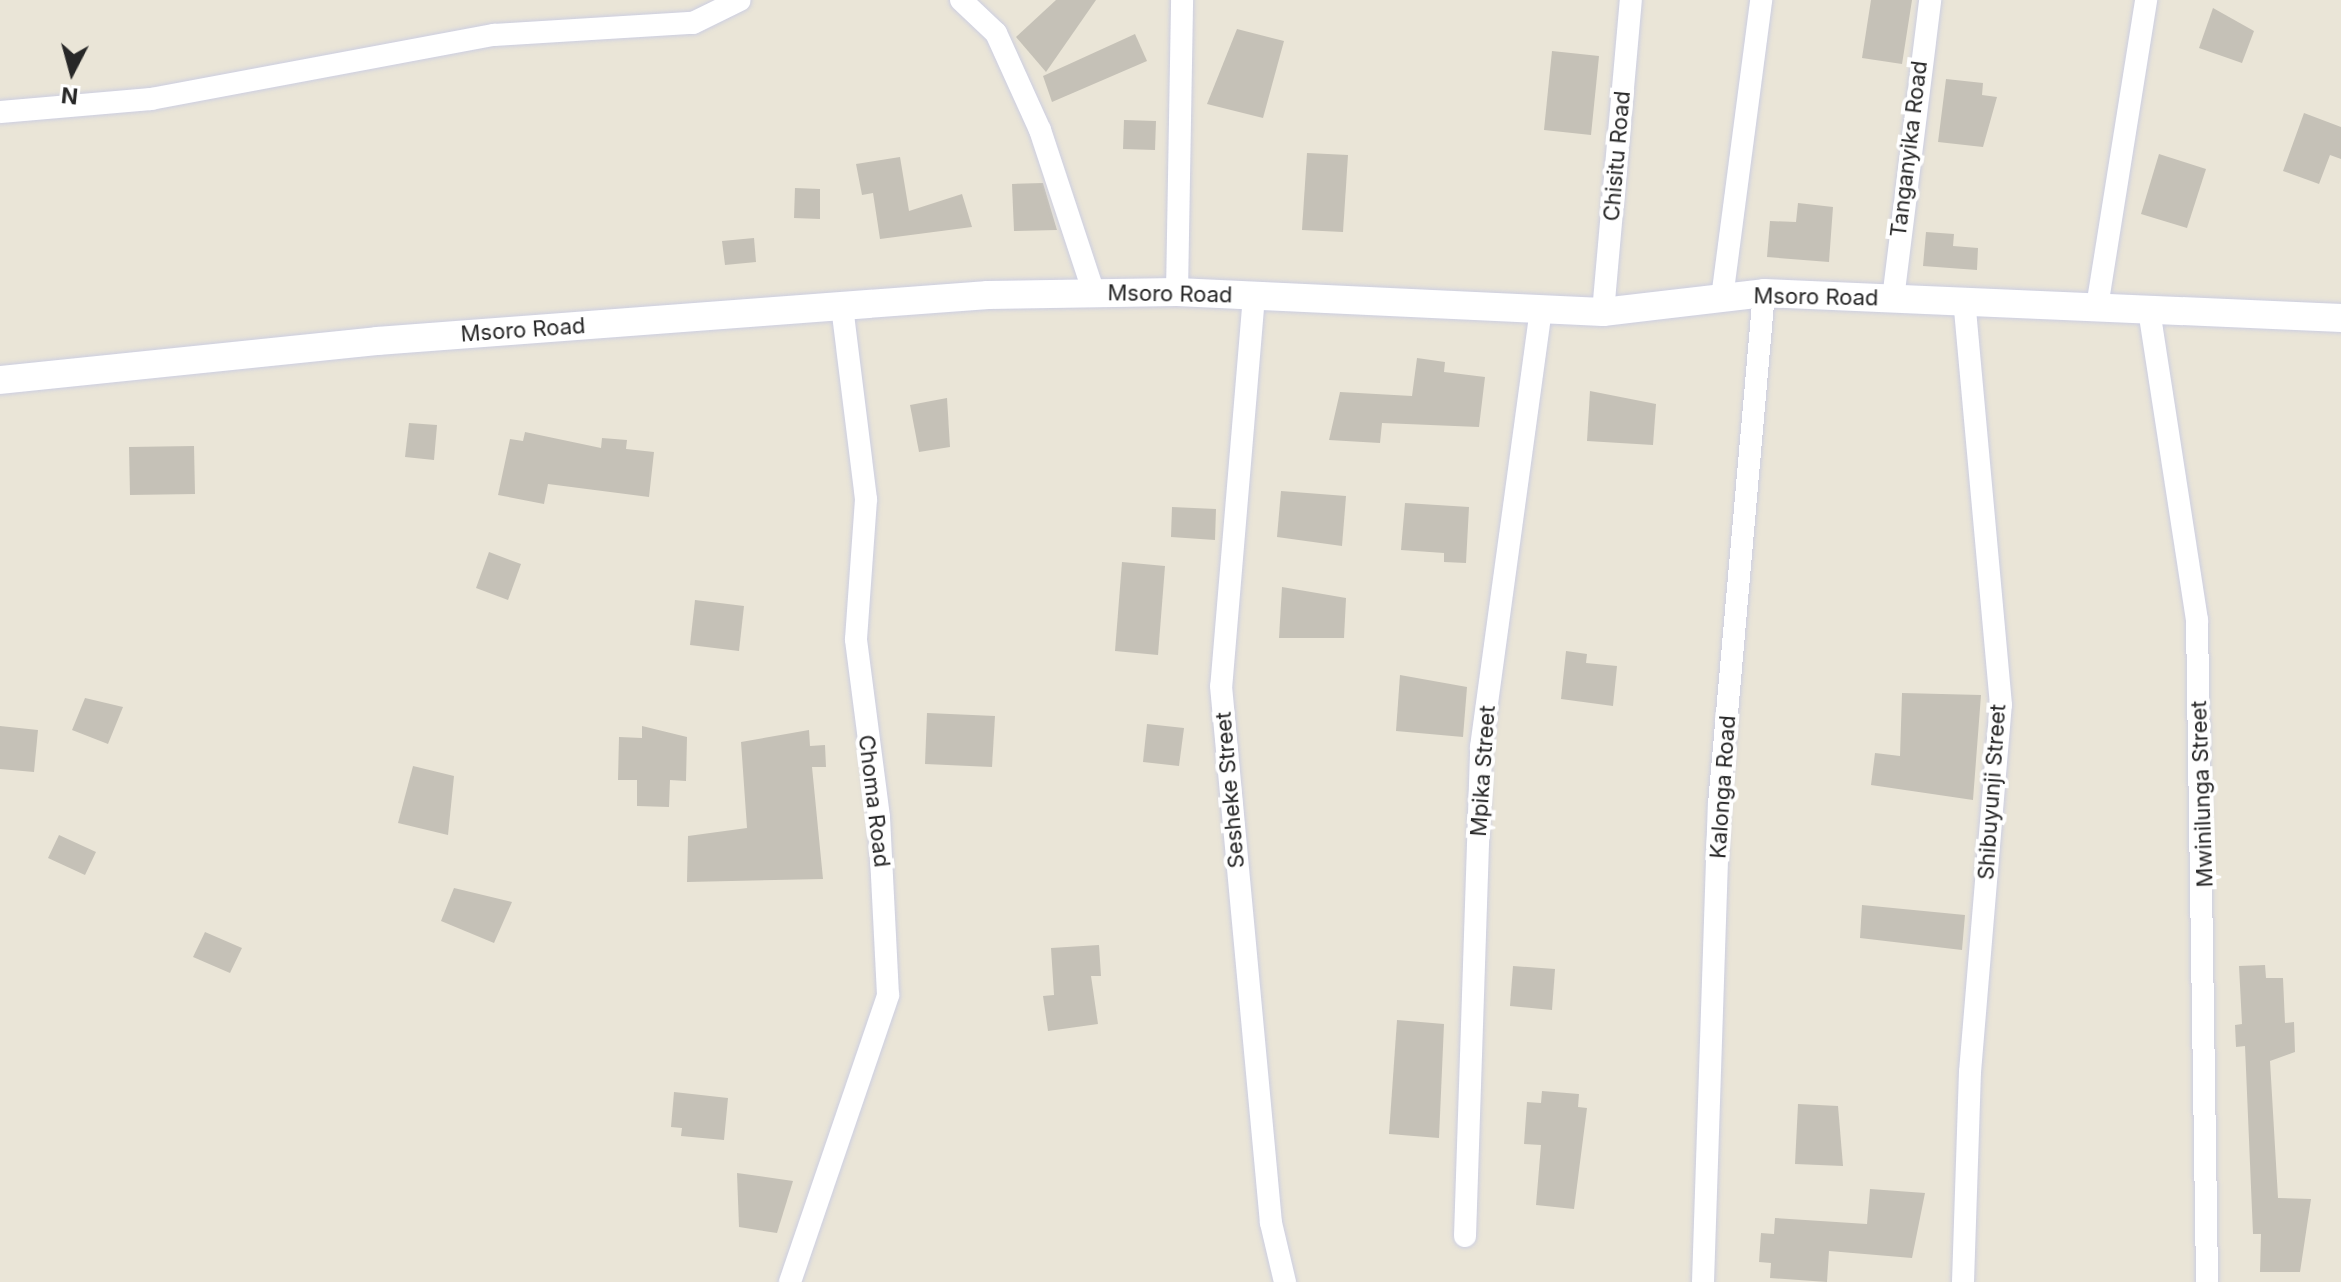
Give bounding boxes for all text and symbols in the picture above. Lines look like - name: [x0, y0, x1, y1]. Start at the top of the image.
- north arrow: [32, 32, 112, 112]
- street label: Tanganyika Road: [1885, 59, 1933, 239]
- text: N: [60, 82, 79, 110]
- street label: Chisitu Road: [1598, 90, 1636, 222]
- street label: Msoro Road: [1107, 280, 1233, 308]
- street label: Msoro Road: [1753, 283, 1879, 311]
- street label: Msoro Road: [460, 312, 586, 348]
- street label: Mwinilunga Street: [2186, 700, 2218, 888]
- street label: Shibuyunji Street: [1973, 703, 2011, 881]
- street label: Mpika Street: [1465, 705, 1501, 837]
- street label: Sesheke Street: [1210, 711, 1250, 869]
- street label: Kalonga Road: [1705, 714, 1741, 860]
- street label: Choma Road: [853, 733, 895, 869]

